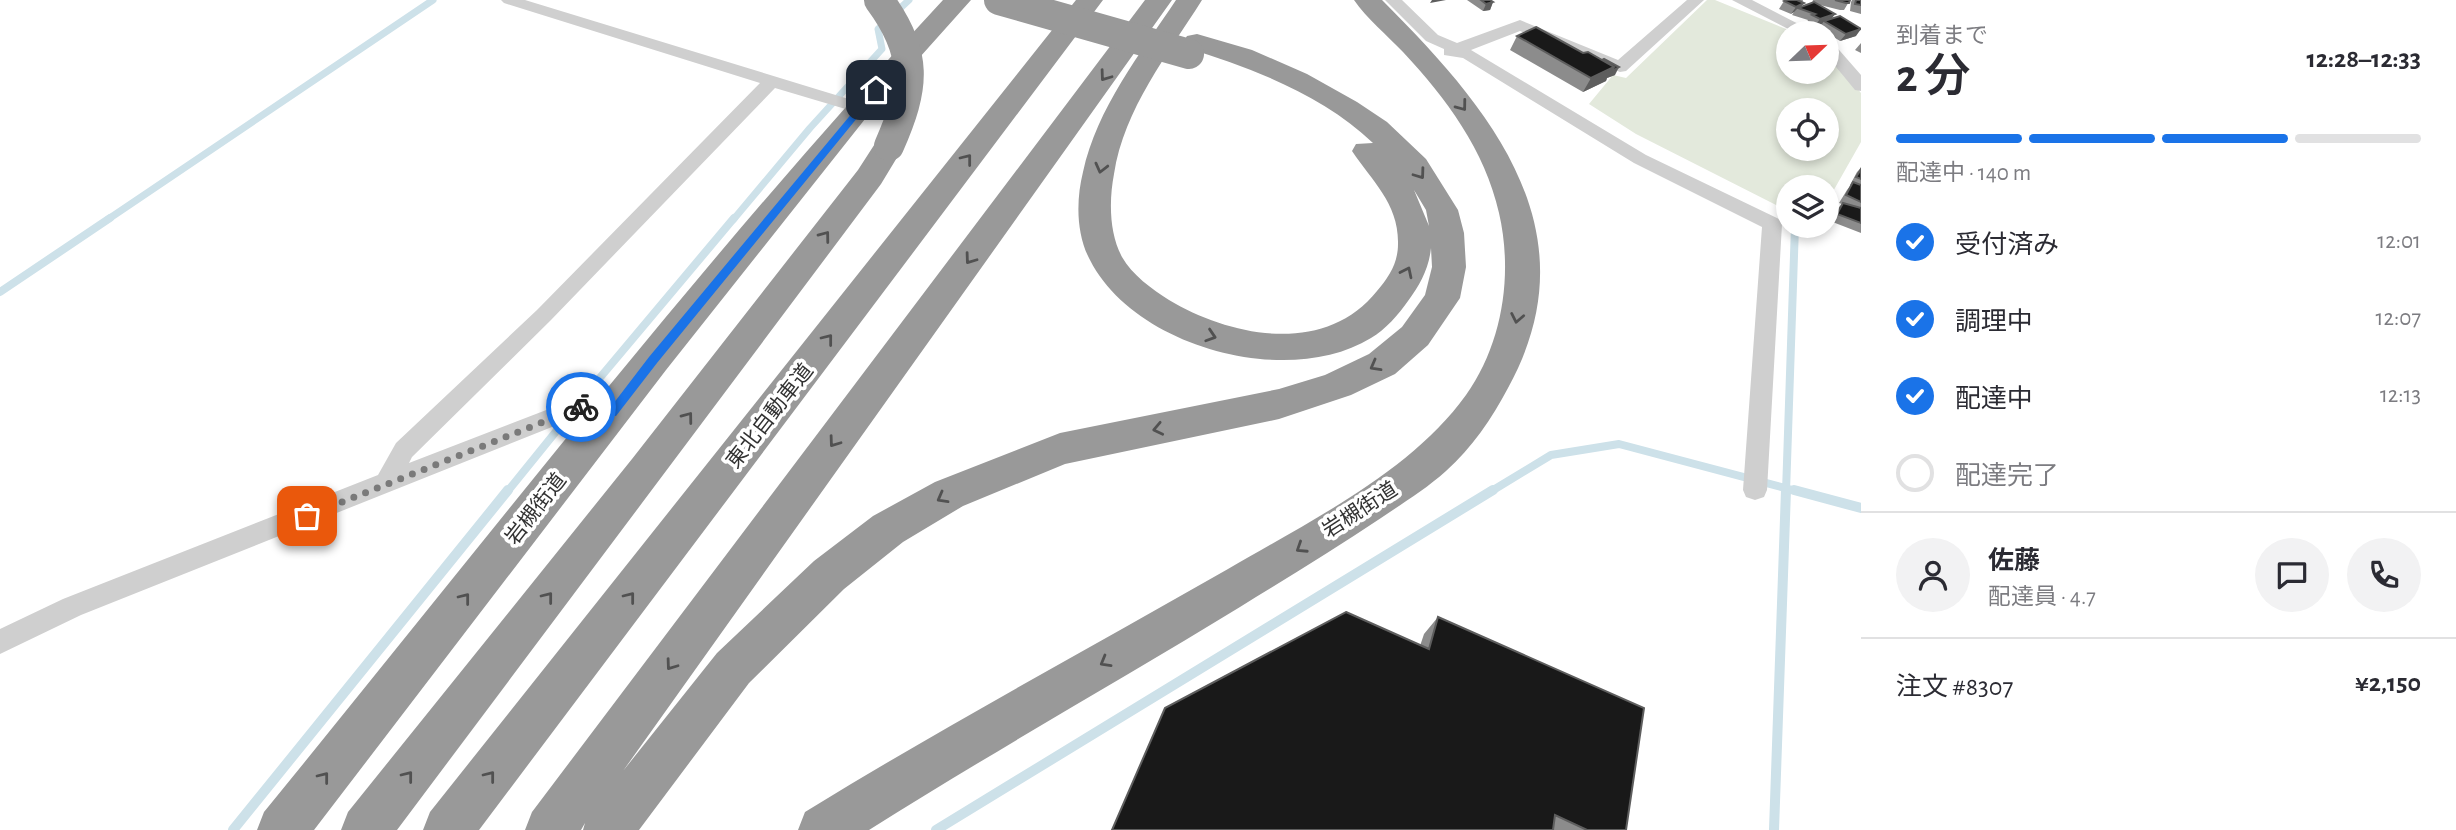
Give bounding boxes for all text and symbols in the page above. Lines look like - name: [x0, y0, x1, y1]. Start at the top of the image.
- north arrow: [1776, 21, 1839, 84]
- map controls: [1776, 21, 1839, 238]
- text: 到着まで: [1896, 25, 1988, 48]
- text: 12:28–12:33: [2306, 46, 2421, 72]
- text: 2 分: [1896, 54, 1971, 100]
- pin: [846, 60, 906, 120]
- one-way arrow: [1101, 68, 1113, 81]
- icon: home: [857, 71, 895, 109]
- one-way arrow: [1453, 98, 1466, 110]
- button: locate: [1776, 98, 1839, 161]
- one-way arrow: [959, 154, 972, 166]
- one-way arrow: [1095, 161, 1109, 173]
- text: 配達中 · 140 m: [1896, 162, 2031, 185]
- one-way arrow: [1412, 167, 1424, 179]
- button: layers: [1776, 175, 1839, 238]
- icon: check: [1896, 223, 1934, 261]
- text: 12:01: [2377, 230, 2421, 253]
- one-way arrow: [817, 231, 830, 244]
- text: 受付済み: [1955, 232, 2059, 258]
- one-way arrow: [965, 251, 978, 263]
- one-way arrow: [1398, 267, 1412, 279]
- icon: check: [1896, 300, 1934, 338]
- text: 12:07: [2376, 307, 2421, 330]
- text: 調理中: [1955, 309, 2033, 335]
- one-way arrow: [1510, 312, 1525, 324]
- one-way arrow: [1205, 328, 1217, 342]
- one-way arrow: [820, 334, 833, 347]
- one-way arrow: [1370, 358, 1383, 371]
- street label: 東北自動車道: [722, 359, 817, 472]
- courier: [546, 372, 616, 442]
- icon: check: [1896, 377, 1934, 415]
- text: 12:13: [2380, 384, 2421, 407]
- text: 配達中: [1955, 386, 2033, 412]
- icon: bike: [562, 388, 600, 426]
- one-way arrow: [679, 412, 692, 425]
- one-way arrow: [1152, 420, 1164, 435]
- one-way arrow: [830, 434, 843, 446]
- text: 配達完了: [1955, 463, 2059, 489]
- street label: 岩槻街道: [501, 469, 570, 549]
- street label: 岩槻街道: [1319, 477, 1401, 542]
- pin: [277, 486, 337, 546]
- one-way arrow: [937, 490, 950, 503]
- icon: bag: [288, 497, 326, 535]
- button: person: [1896, 538, 1970, 612]
- button: chat: [2255, 538, 2329, 612]
- button: phone: [2347, 538, 2421, 612]
- one-way arrow: [1296, 539, 1309, 552]
- text: 佐藤: [1988, 548, 2040, 574]
- text: 配達員 · 4.7: [1988, 586, 2096, 609]
- one-way arrow: [540, 592, 553, 604]
- one-way arrow: [621, 592, 634, 605]
- one-way arrow: [457, 594, 470, 606]
- one-way arrow: [1099, 654, 1112, 667]
- one-way arrow: [667, 657, 679, 669]
- text: ¥2,150: [2355, 670, 2421, 696]
- text: 注文 #8307: [1896, 674, 2013, 700]
- one-way arrow: [316, 772, 328, 785]
- one-way arrow: [400, 772, 413, 784]
- one-way arrow: [481, 772, 494, 784]

